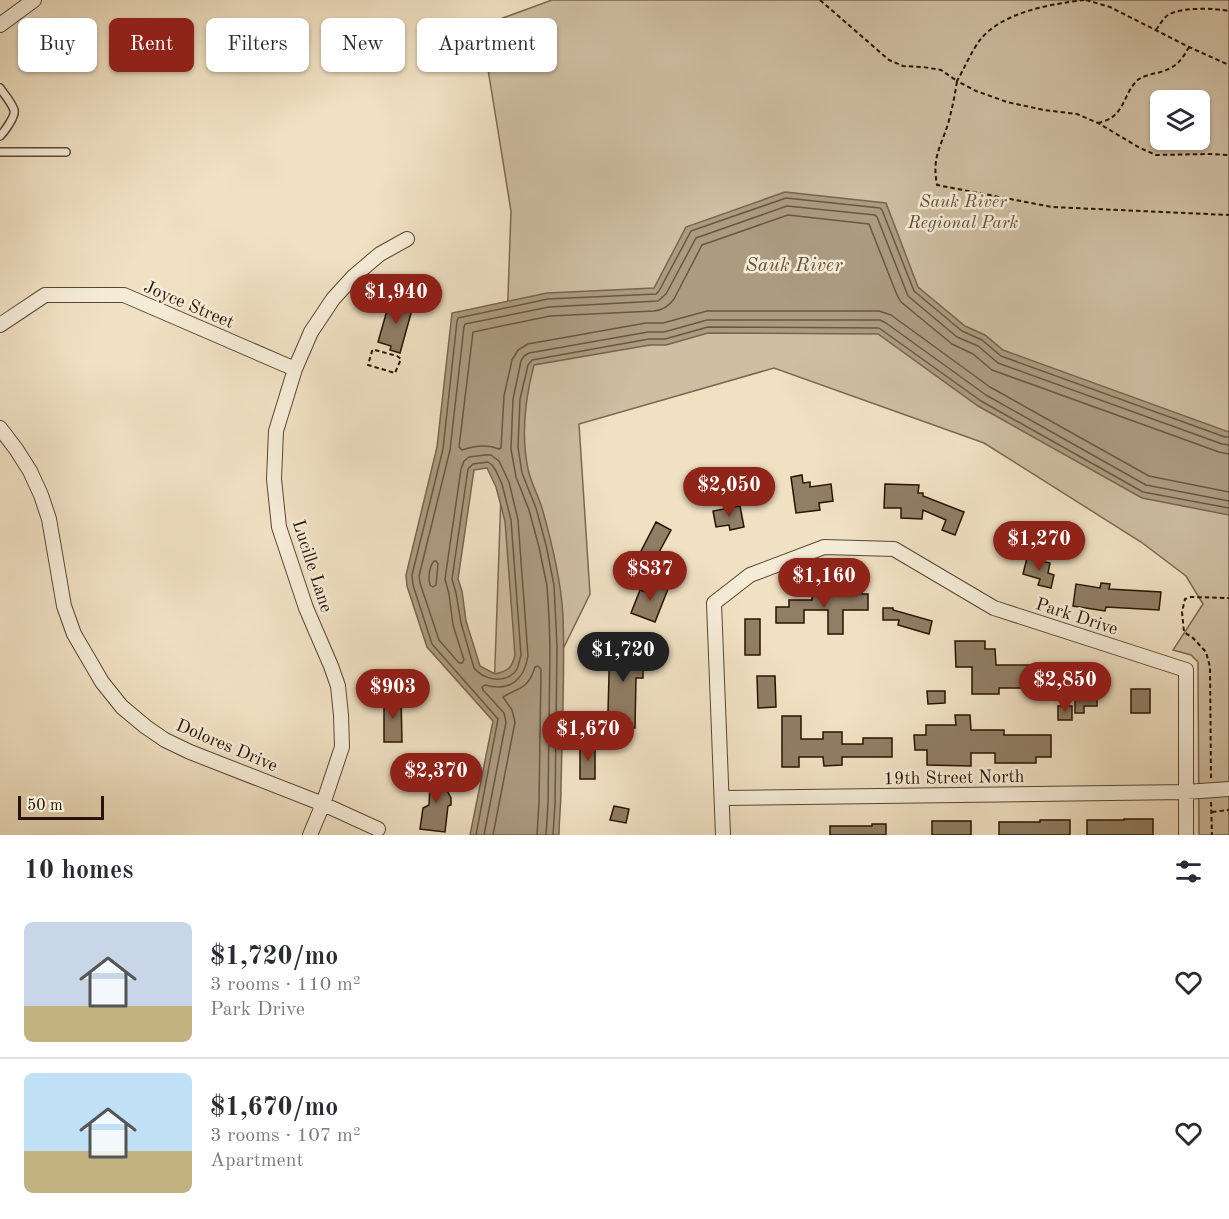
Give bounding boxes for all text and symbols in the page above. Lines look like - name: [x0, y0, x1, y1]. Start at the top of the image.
- chip: Buy: [18, 18, 97, 72]
- chip: Rent: [109, 18, 194, 72]
- chip: Filters: [206, 18, 309, 72]
- chip: New: [321, 18, 405, 72]
- chip: Apartment: [417, 18, 557, 72]
- map controls: [1150, 90, 1210, 150]
- button: layers: [1150, 90, 1210, 150]
- park label: Sauk River Regional Park: [907, 193, 1019, 232]
- water label: Sauk River: [745, 256, 843, 276]
- pin: $1,940: [347, 274, 445, 325]
- street label: Joyce Street: [141, 278, 236, 332]
- text: $1,940: [364, 283, 428, 303]
- pin: $2,050: [680, 467, 778, 518]
- text: $2,050: [697, 476, 761, 496]
- street label: Lucille Lane: [289, 518, 335, 615]
- pin: $1,270: [990, 521, 1088, 572]
- text: $1,270: [1007, 530, 1071, 550]
- pin: $837: [614, 551, 686, 602]
- pin: $1,160: [775, 558, 873, 609]
- text: $837: [627, 560, 673, 580]
- text: $1,160: [792, 567, 856, 587]
- street label: Park Drive: [1033, 595, 1120, 639]
- pin: $1,720: [574, 632, 672, 683]
- text: $1,720: [591, 641, 655, 661]
- pin: $2,850: [1016, 662, 1114, 713]
- pin: $903: [357, 669, 429, 720]
- text: $2,850: [1033, 671, 1097, 691]
- text: $903: [370, 678, 416, 698]
- pin: $1,670: [539, 711, 637, 762]
- street label: Dolores Drive: [173, 716, 280, 775]
- text: $1,670: [556, 720, 620, 740]
- pin: $2,370: [387, 753, 485, 804]
- text: $2,370: [404, 762, 468, 782]
- street label: 19th Street North: [883, 768, 1025, 788]
- scale bar: [18, 793, 104, 820]
- text: 50 m: [27, 798, 63, 814]
- icon: filters: [1172, 855, 1205, 888]
- text: 10 homes: [24, 858, 133, 884]
- text: $1,720/mo: [210, 944, 338, 970]
- icon: home: [72, 946, 144, 1018]
- icon: heart: [1172, 966, 1205, 999]
- text: 3 rooms · 110 m²: [210, 975, 360, 995]
- text: Park Drive: [210, 1000, 305, 1020]
- text: $1,670/mo: [210, 1095, 338, 1121]
- icon: home: [72, 1097, 144, 1169]
- icon: heart: [1172, 1117, 1205, 1150]
- text: 3 rooms · 107 m²: [210, 1126, 360, 1146]
- text: Apartment: [210, 1151, 304, 1171]

